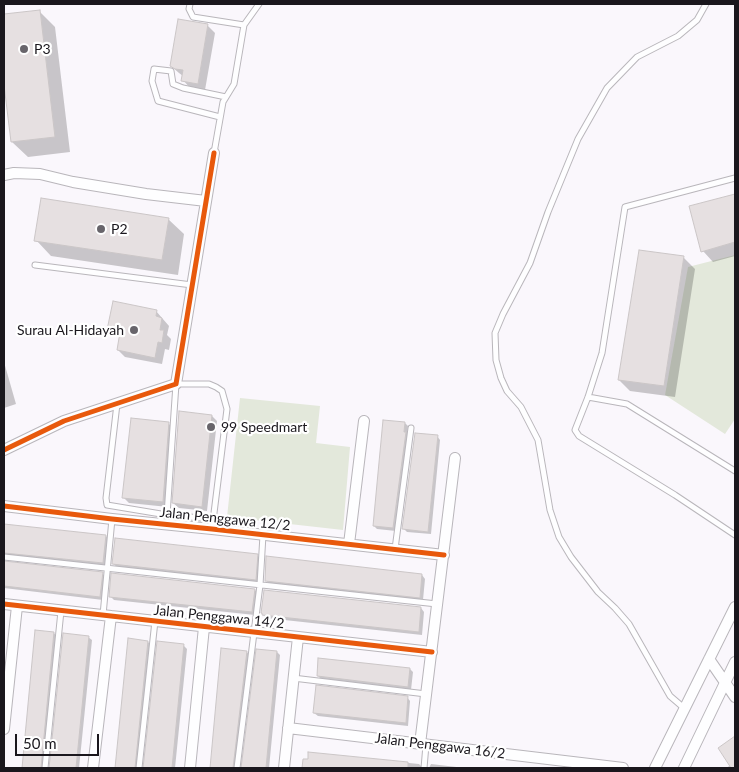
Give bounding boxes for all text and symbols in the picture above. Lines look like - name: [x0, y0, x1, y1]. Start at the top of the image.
- place label: P3: [34, 41, 51, 57]
- marker: P3: [18, 43, 30, 55]
- place label: P2: [111, 221, 128, 237]
- marker: P2: [95, 223, 107, 235]
- place label: Surau Al-Hidayah: [17, 322, 124, 338]
- marker: Surau Al-Hidayah: [128, 324, 140, 336]
- place label: 99 Speedmart: [221, 419, 307, 435]
- marker: 99 Speedmart: [205, 421, 217, 433]
- street label: Jalan Penggawa 12/2: [159, 504, 291, 534]
- street label: Jalan Penggawa 14/2: [153, 602, 285, 632]
- scale bar: [18, 724, 101, 756]
- street label: Jalan Penggawa 16/2: [374, 730, 506, 762]
- text: 50 m: [23, 734, 57, 752]

